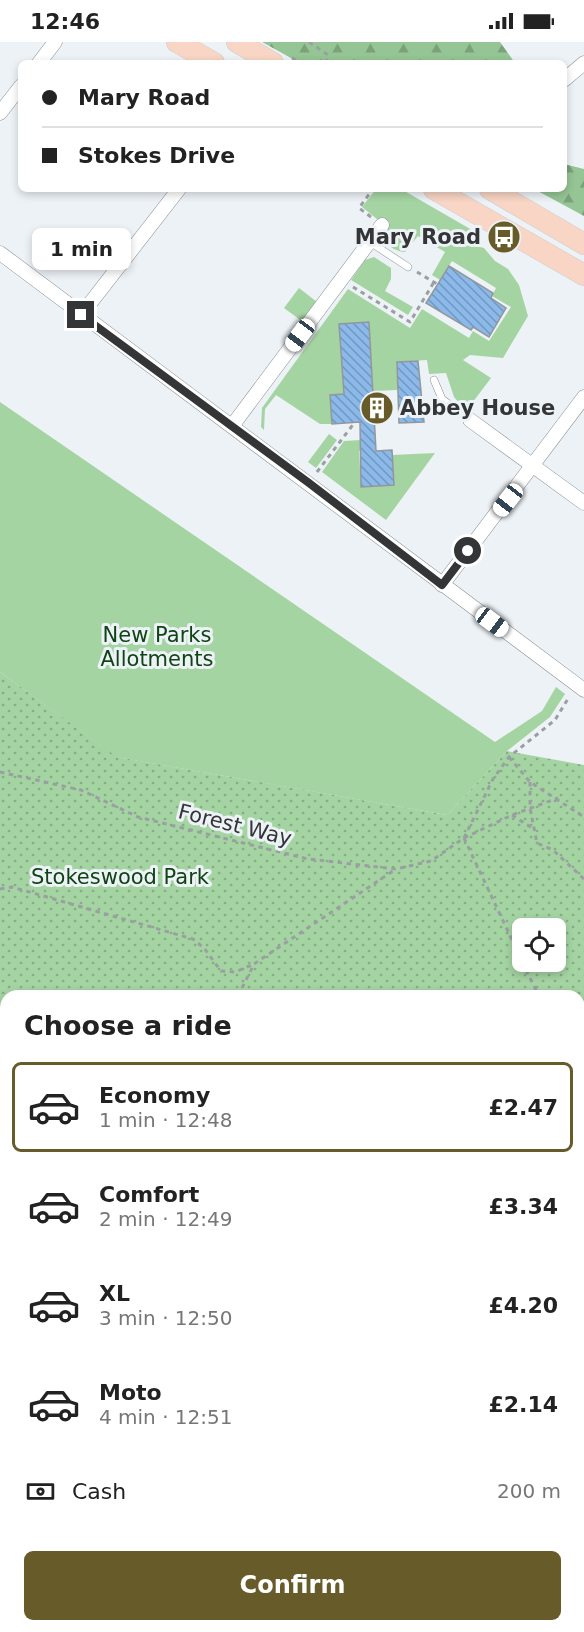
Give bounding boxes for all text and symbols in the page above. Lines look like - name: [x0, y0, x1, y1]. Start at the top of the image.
- text: 12:46: [30, 9, 100, 34]
- text: Mary Road: [78, 85, 210, 110]
- text: Stokes Drive: [78, 143, 235, 168]
- bus stop icon: Mary Road: [486, 219, 522, 255]
- place label: Mary Road: [355, 225, 481, 249]
- callout: 1 min: [32, 228, 130, 270]
- text: 1 min: [50, 237, 113, 261]
- route end: [67, 301, 94, 328]
- car: [282, 315, 318, 355]
- building icon: Abbey House: [359, 390, 395, 426]
- place label: Abbey House: [400, 396, 555, 420]
- car: [490, 480, 526, 520]
- route start: [454, 537, 481, 564]
- car: [472, 604, 512, 640]
- park label: New Parks Allotments: [101, 623, 213, 671]
- street label: Forest Way: [176, 799, 294, 851]
- park label: Stokeswood Park: [31, 865, 210, 889]
- map controls: [512, 918, 566, 972]
- button: locate: [512, 918, 566, 972]
- text: Choose a ride: [24, 1010, 232, 1041]
- icon: car: [27, 1080, 81, 1134]
- text: Economy: [99, 1083, 210, 1108]
- text: £2.47: [488, 1095, 558, 1120]
- text: 1 min · 12:48: [99, 1108, 233, 1132]
- icon: car: [27, 1179, 81, 1233]
- text: Comfort: [99, 1182, 199, 1207]
- text: £3.34: [488, 1194, 558, 1219]
- text: 2 min · 12:49: [99, 1207, 233, 1231]
- icon: car: [27, 1278, 81, 1332]
- text: XL: [99, 1281, 130, 1306]
- text: £4.20: [488, 1293, 558, 1318]
- text: 3 min · 12:50: [99, 1306, 233, 1330]
- icon: car: [27, 1377, 81, 1431]
- text: Moto: [99, 1380, 162, 1405]
- text: £2.14: [488, 1392, 558, 1417]
- text: 4 min · 12:51: [99, 1405, 233, 1429]
- icon: cash: [24, 1475, 57, 1508]
- text: Cash: [72, 1479, 126, 1504]
- text: 200 m: [497, 1479, 561, 1503]
- button: Confirm: [24, 1551, 561, 1620]

